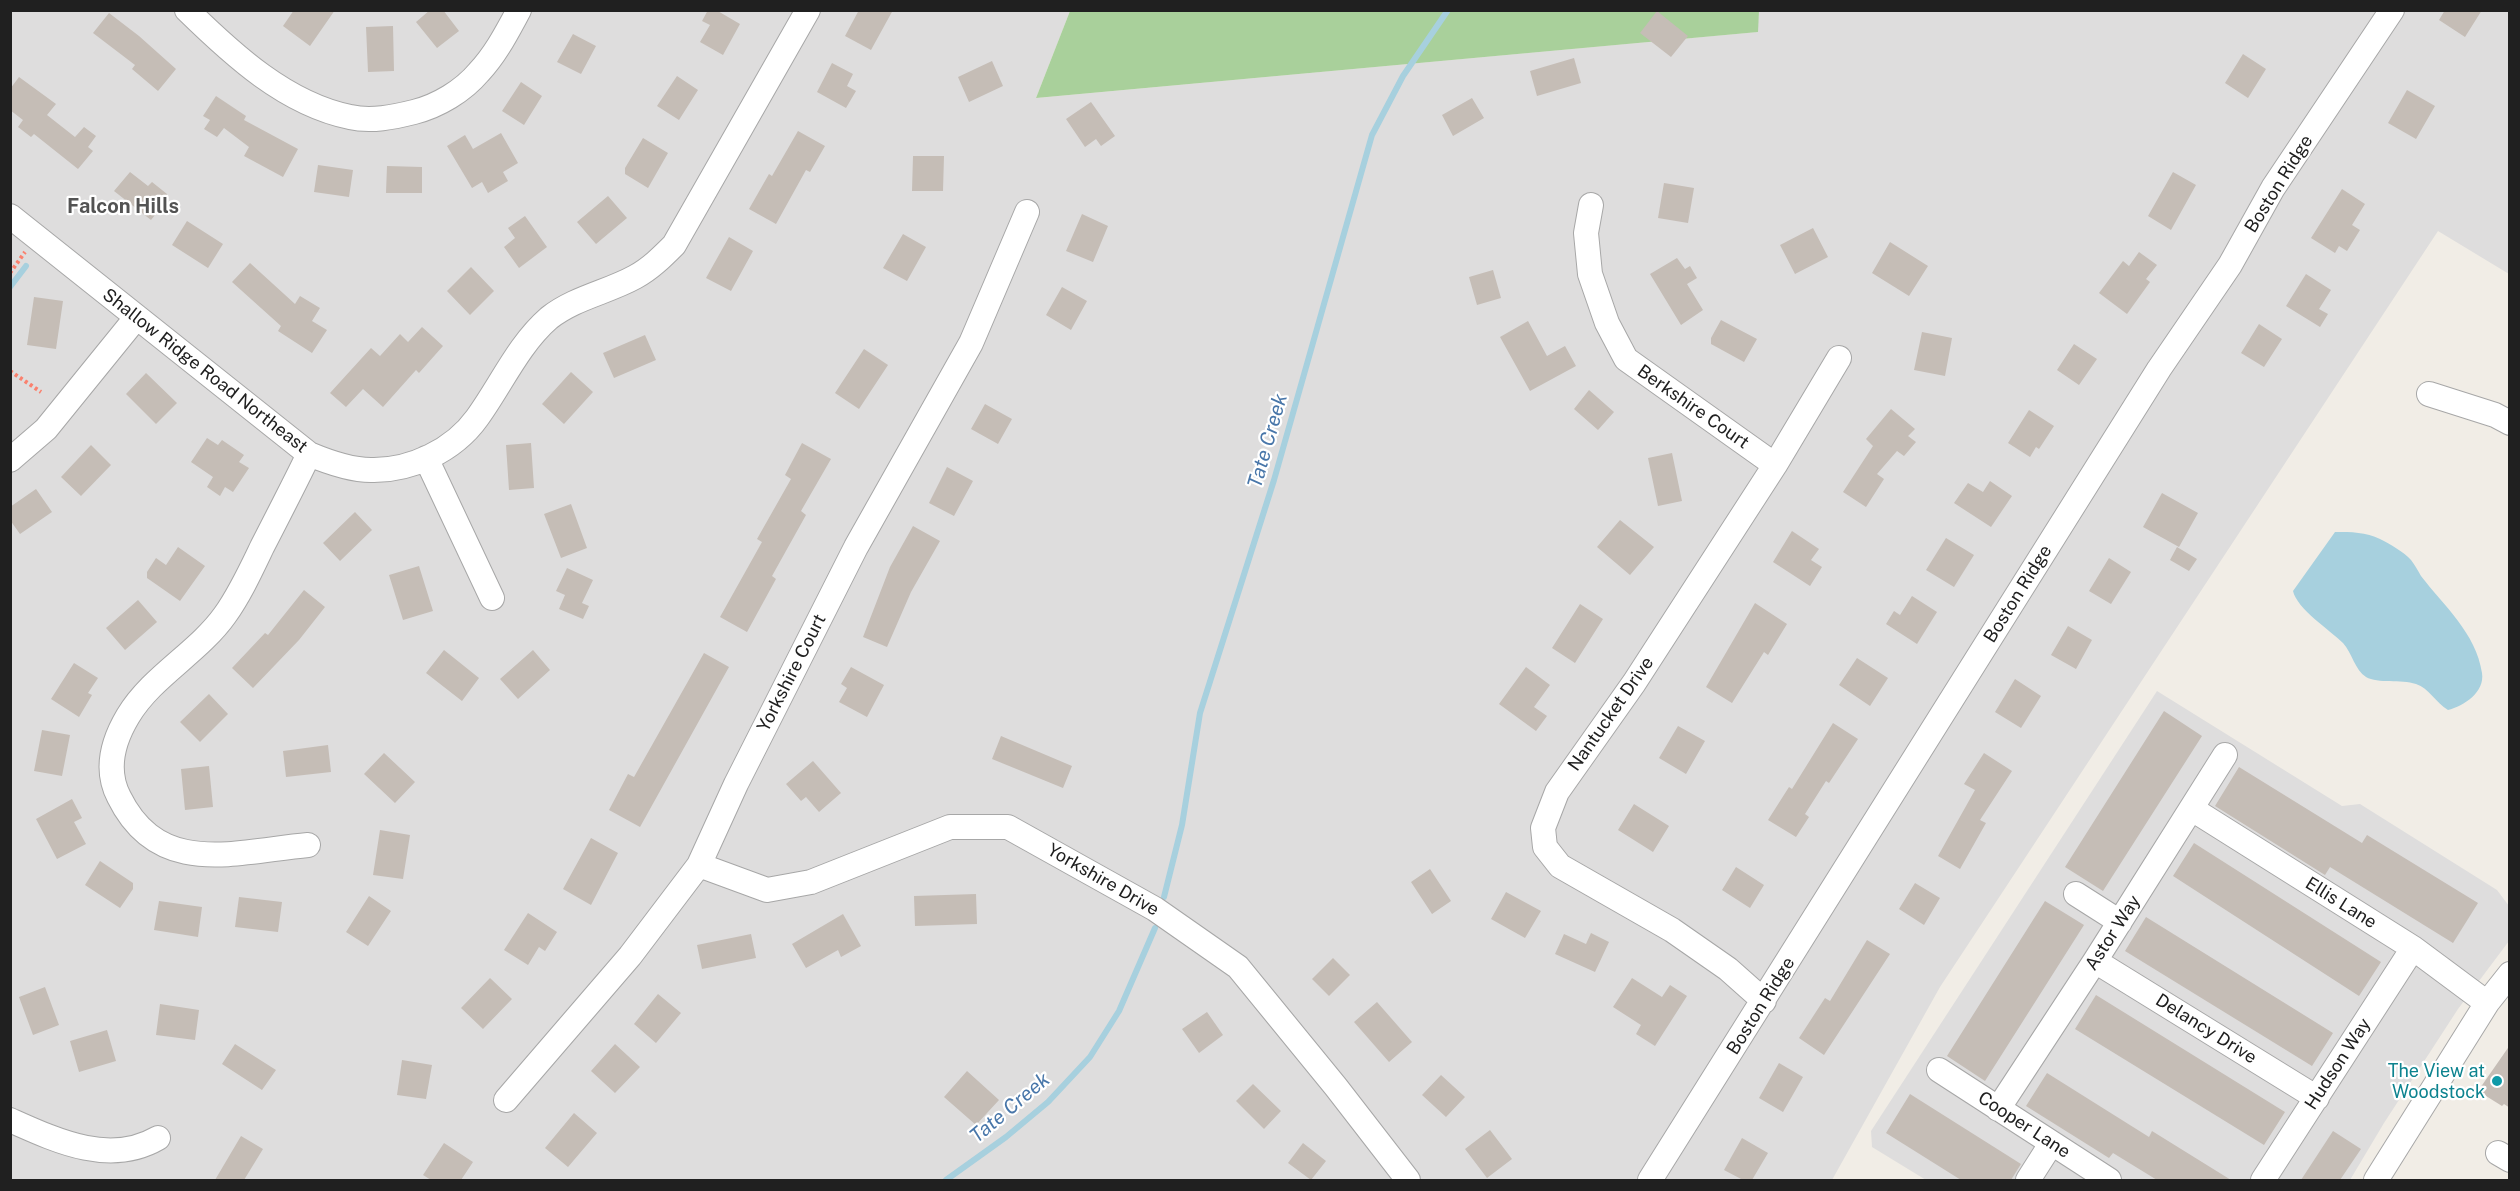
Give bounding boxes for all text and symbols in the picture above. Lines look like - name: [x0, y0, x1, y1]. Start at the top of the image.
- street label: Boston Ridge: [2240, 131, 2318, 237]
- district label: Falcon Hills: [67, 195, 179, 219]
- street label: Shallow Ridge Road Northeast: [98, 284, 312, 458]
- street label: Berkshire Court: [1633, 360, 1753, 454]
- water label: Tate Creek: [1243, 391, 1293, 491]
- street label: Boston Ridge: [1979, 541, 2057, 647]
- street label: Yorkshire Court: [753, 611, 831, 735]
- street label: Nantucket Drive: [1564, 653, 1658, 775]
- street label: Yorkshire Drive: [1043, 839, 1163, 921]
- street label: Ellis Lane: [2301, 873, 2381, 933]
- street label: Astor Way: [2081, 891, 2145, 975]
- street label: Boston Ridge: [1722, 953, 1800, 1059]
- street label: Delancy Drive: [2151, 989, 2261, 1069]
- street label: Hudson Way: [2300, 1014, 2376, 1114]
- place label: The View at Woodstock: [2388, 1060, 2485, 1102]
- water label: Tate Creek: [965, 1068, 1055, 1148]
- marker: The View at Woodstock: [2490, 1074, 2504, 1088]
- street label: Cooper Lane: [1974, 1087, 2074, 1163]

